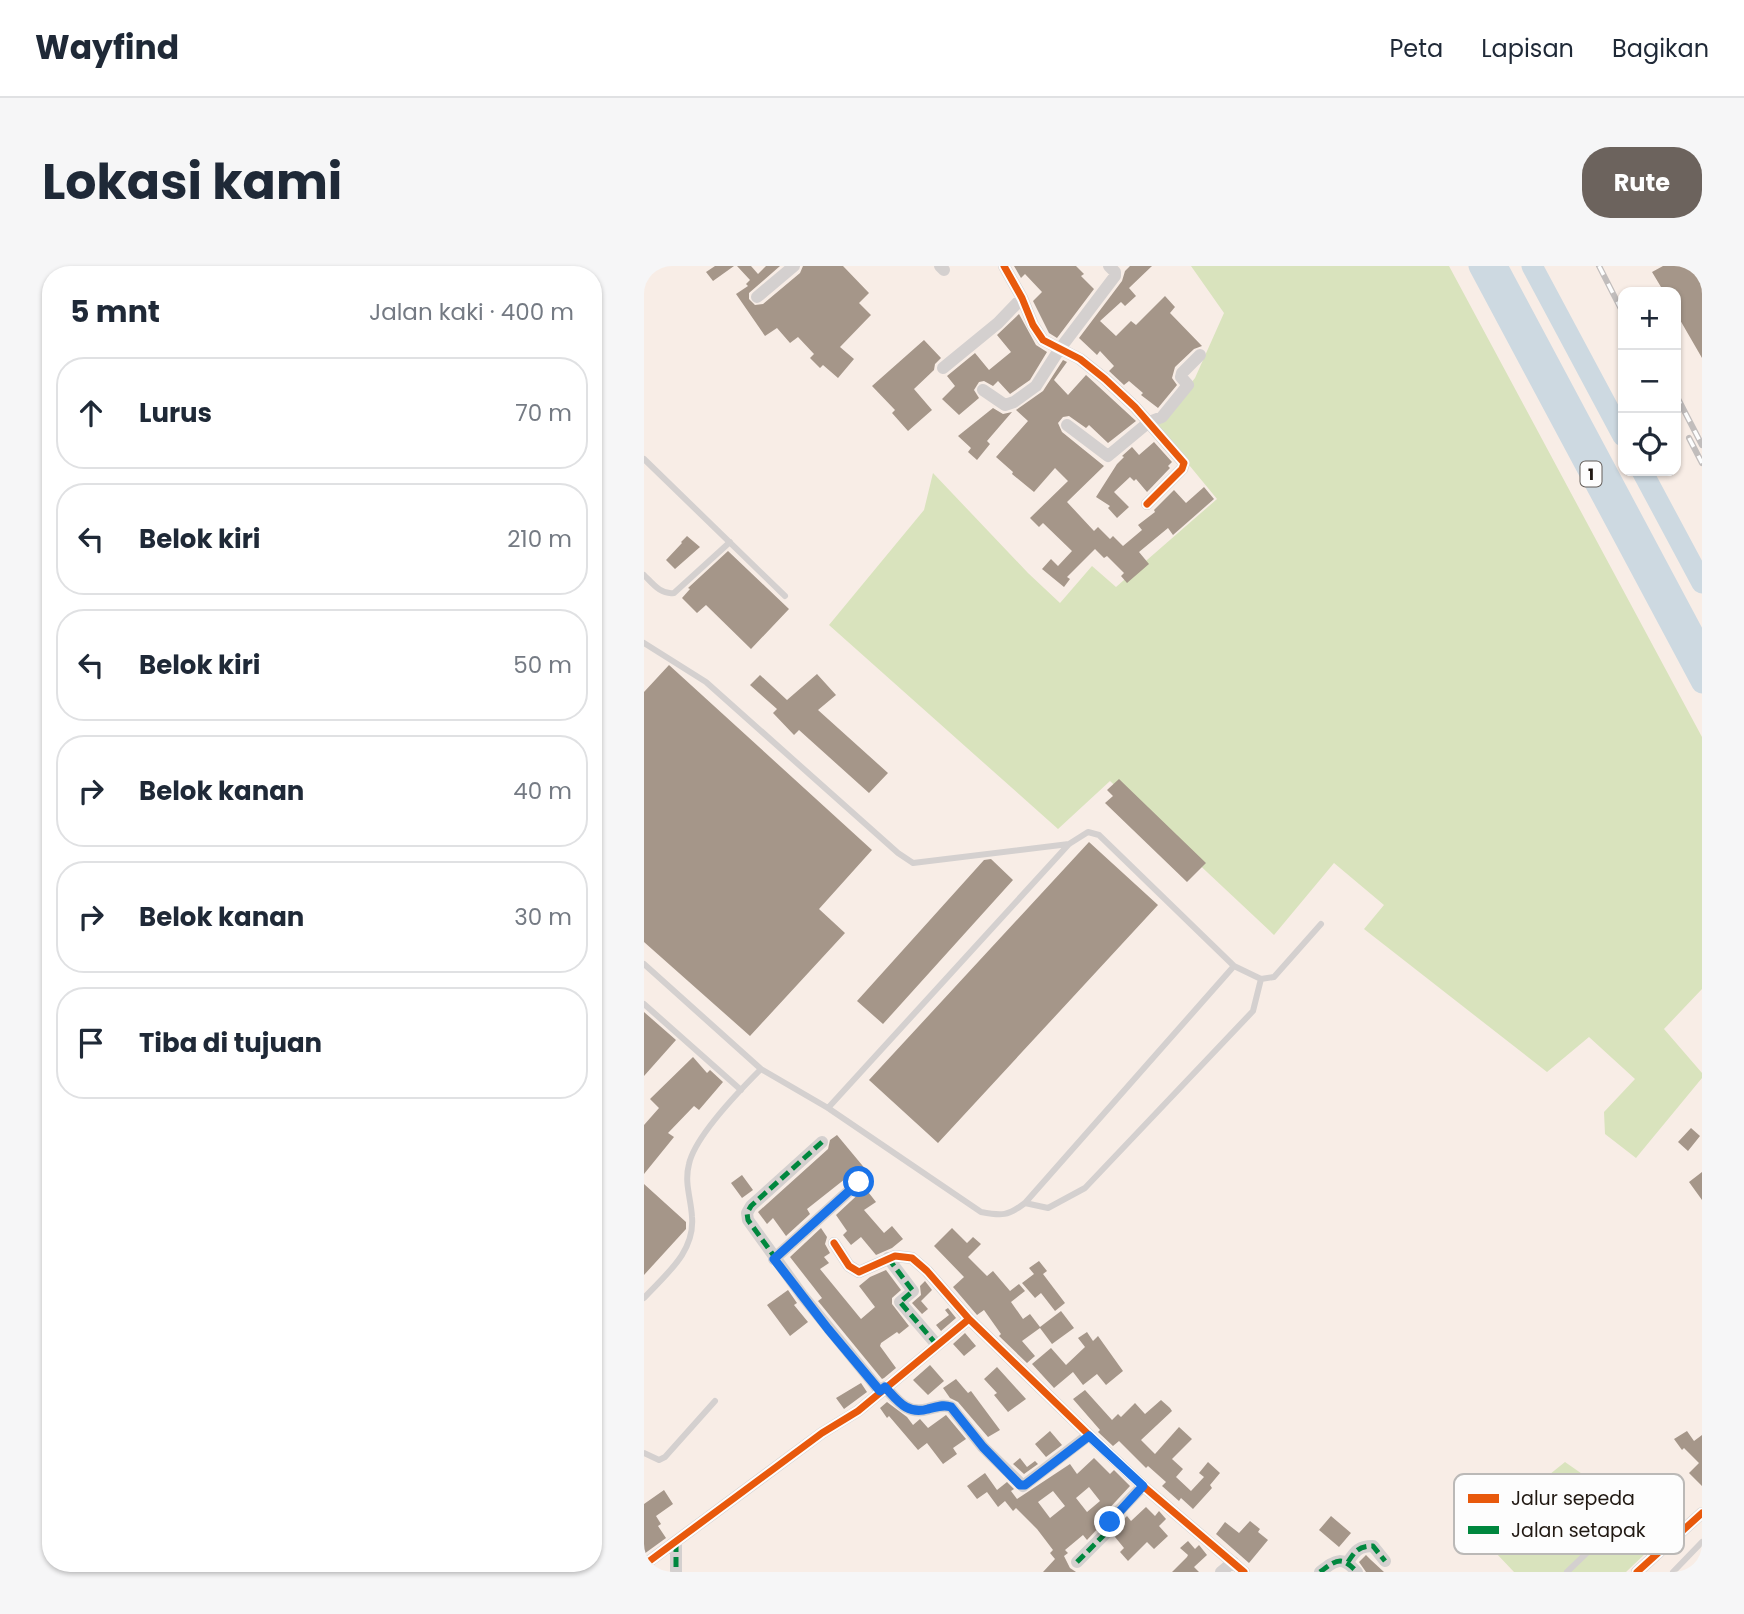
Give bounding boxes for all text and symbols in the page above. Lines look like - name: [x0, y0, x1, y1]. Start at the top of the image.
- text: Wayfind: [35, 24, 179, 71]
- text: Peta: [1389, 32, 1443, 65]
- text: Lapisan: [1481, 32, 1574, 65]
- text: Bagikan: [1612, 32, 1709, 65]
- button: Rute: [1582, 147, 1702, 218]
- text: Lokasi kami: [42, 148, 342, 216]
- map controls: [1618, 287, 1681, 476]
- button: +: [1618, 287, 1681, 350]
- text: 5 mnt: [70, 290, 160, 333]
- text: Jalan kaki · 400 m: [369, 296, 574, 328]
- button: −: [1618, 350, 1681, 413]
- icon: ahead: [72, 394, 110, 432]
- text: Lurus: [139, 395, 212, 431]
- text: 70 m: [515, 397, 572, 429]
- button: locate: [1618, 413, 1681, 476]
- road number: 1: [1580, 462, 1602, 486]
- icon: left: [72, 520, 110, 558]
- text: Belok kiri: [139, 521, 261, 557]
- text: 210 m: [507, 523, 572, 555]
- icon: left: [72, 646, 110, 684]
- text: Belok kiri: [139, 647, 261, 683]
- text: 50 m: [513, 649, 572, 681]
- icon: right: [72, 772, 110, 810]
- text: Belok kanan: [139, 773, 304, 809]
- text: 40 m: [513, 775, 572, 807]
- icon: right: [72, 898, 110, 936]
- text: Belok kanan: [139, 899, 304, 935]
- text: 30 m: [514, 901, 572, 933]
- icon: arrive: [72, 1024, 110, 1062]
- text: Tiba di tujuan: [139, 1025, 322, 1061]
- route start: [843, 1166, 874, 1197]
- legend: [1454, 1474, 1684, 1554]
- text: Jalur sepeda: [1511, 1485, 1635, 1512]
- route end: [1094, 1506, 1125, 1537]
- text: Jalan setapak: [1511, 1517, 1646, 1544]

